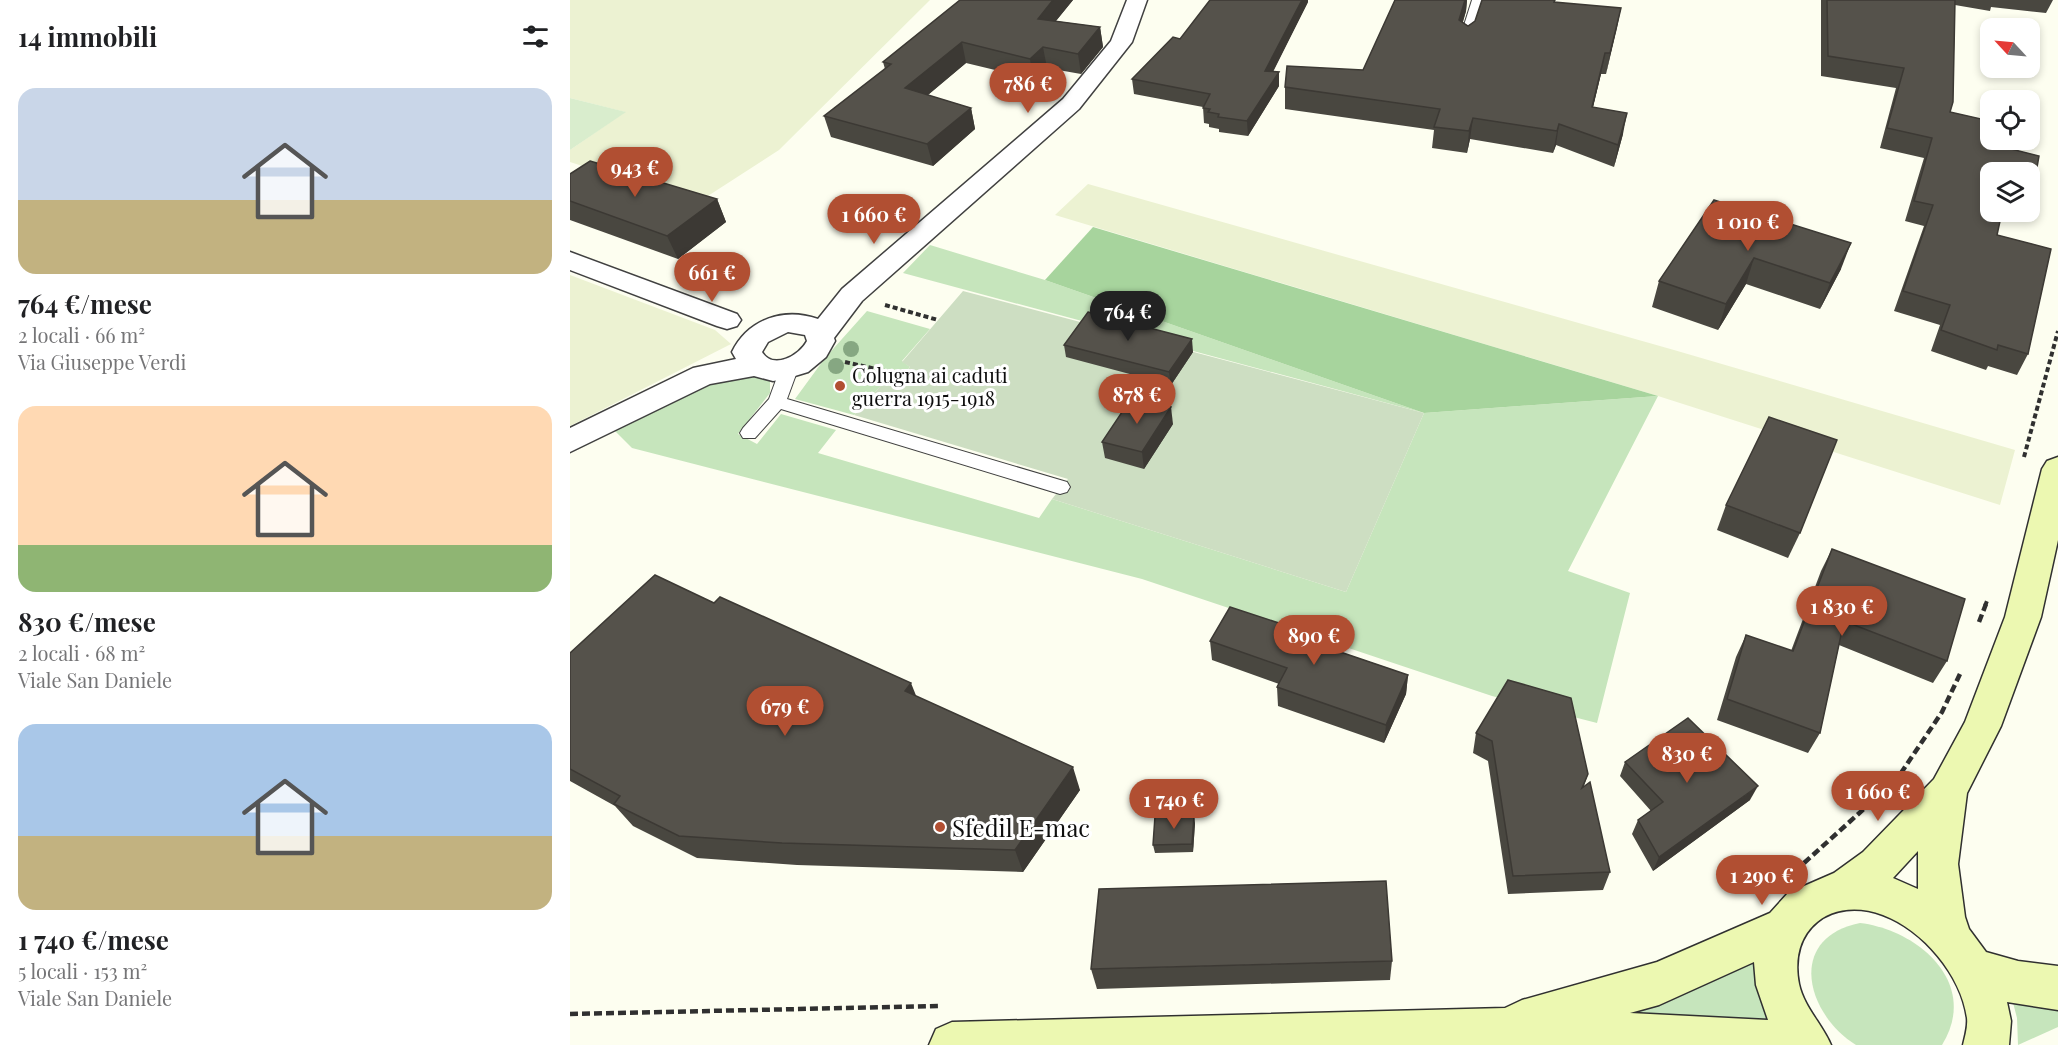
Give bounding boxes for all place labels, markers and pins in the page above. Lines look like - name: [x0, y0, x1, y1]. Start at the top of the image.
- pin: 786 €: [986, 63, 1070, 114]
- pin: 943 €: [593, 147, 677, 198]
- pin: 1 660 €: [819, 194, 929, 245]
- pin: 1 010 €: [1693, 201, 1803, 252]
- pin: 661 €: [670, 252, 754, 303]
- pin: 764 €: [1086, 291, 1170, 342]
- place label: Colugna ai caduti guerra 1915-1918: [852, 361, 1008, 411]
- pin: 878 €: [1095, 374, 1179, 425]
- marker: Colugna ai caduti guerra 1915-1918: [833, 379, 847, 393]
- pin: 1 830 €: [1787, 586, 1897, 637]
- pin: 890 €: [1272, 615, 1356, 666]
- pin: 679 €: [743, 686, 827, 737]
- pin: 830 €: [1645, 733, 1729, 784]
- pin: 1 660 €: [1823, 771, 1933, 822]
- pin: 1 740 €: [1119, 779, 1229, 830]
- place label: Sfedil E-mac: [952, 811, 1090, 843]
- marker: Sfedil E-mac: [933, 820, 947, 834]
- pin: 1 290 €: [1707, 855, 1817, 906]

